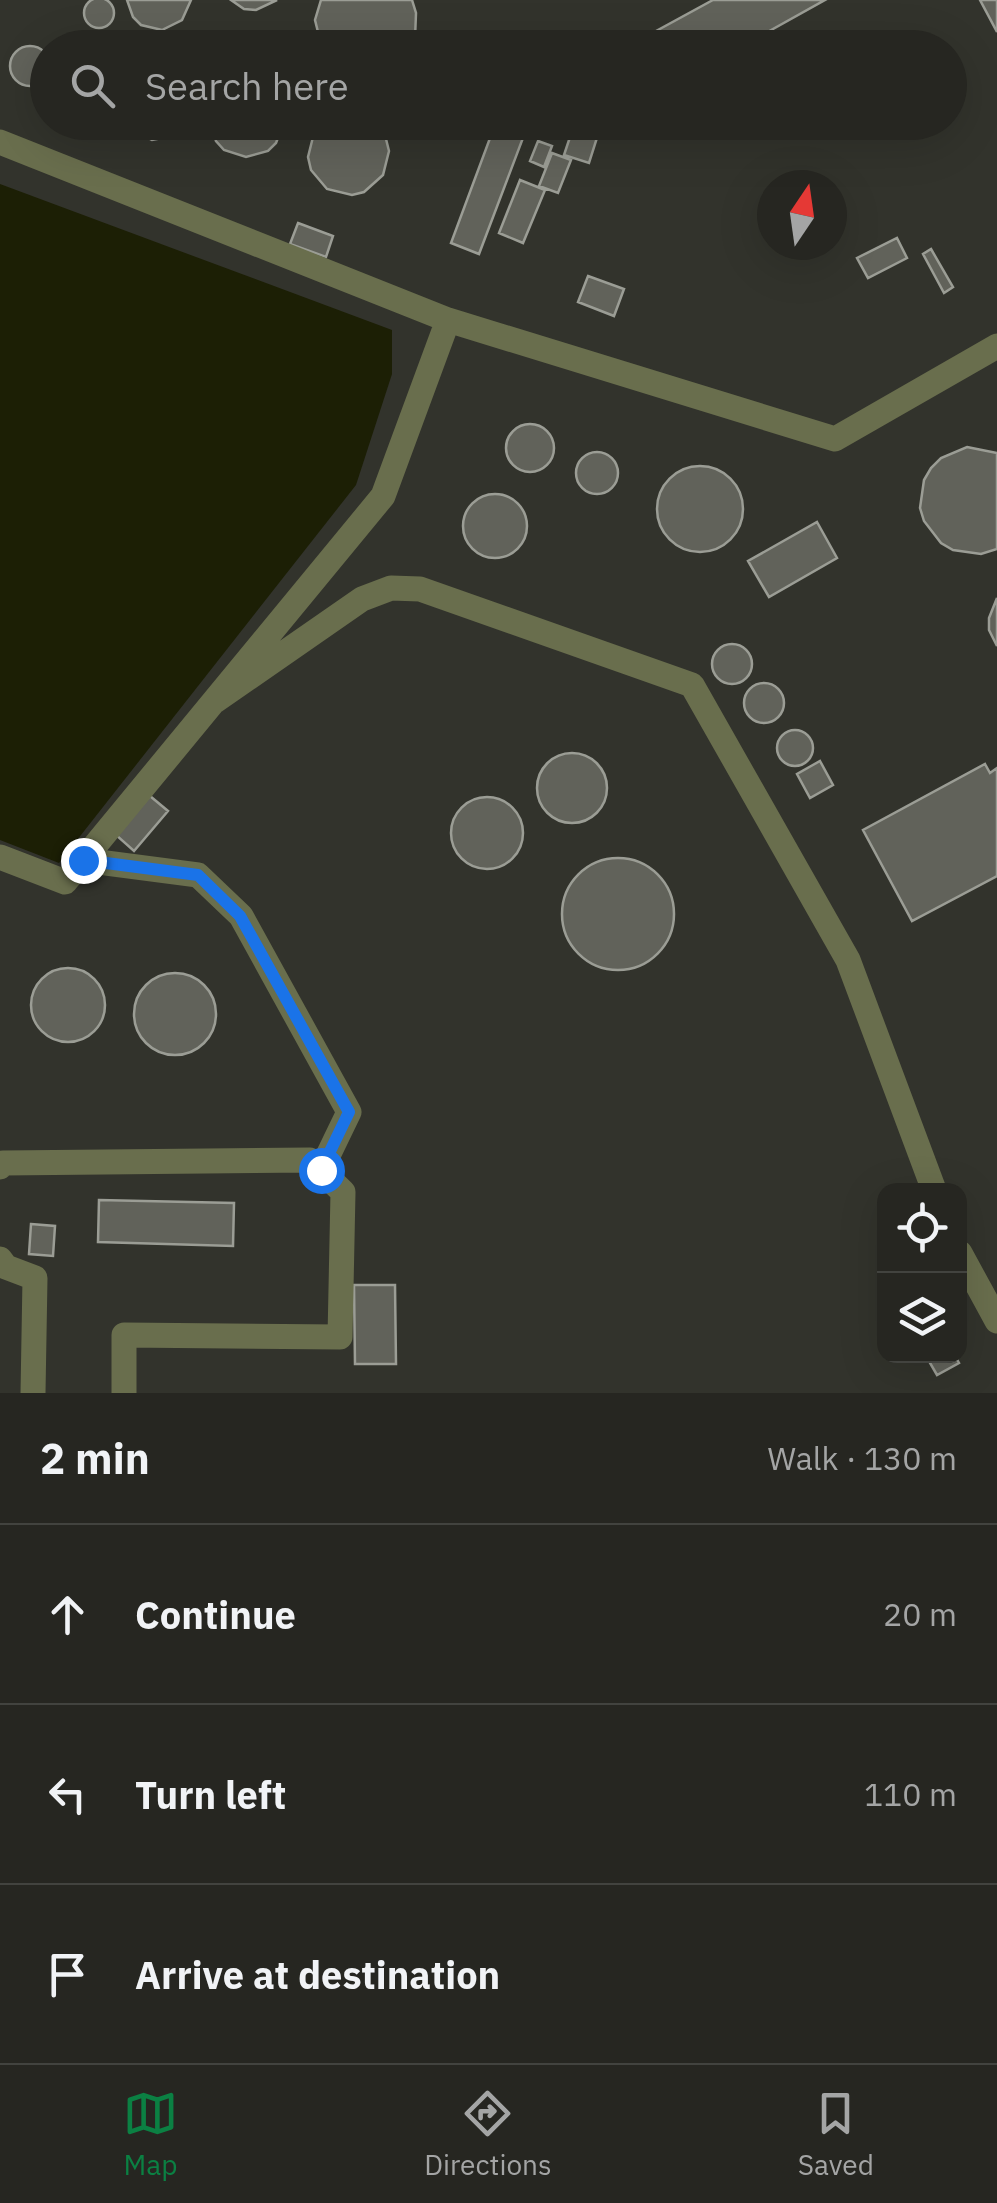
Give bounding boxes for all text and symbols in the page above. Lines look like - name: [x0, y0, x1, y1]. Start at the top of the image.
- search box: [30, 30, 967, 140]
- icon: search: [65, 58, 120, 113]
- text: Search here: [145, 61, 349, 110]
- north arrow: [757, 170, 847, 260]
- route end: [61, 838, 107, 884]
- route start: [299, 1148, 345, 1194]
- map controls: [877, 1183, 967, 1363]
- button: locate: [877, 1183, 967, 1273]
- button: layers: [877, 1273, 967, 1363]
- text: 2 min: [40, 1431, 150, 1486]
- text: Walk · 130 m: [768, 1437, 957, 1479]
- icon: ahead: [40, 1587, 95, 1642]
- text: Continue: [135, 1590, 296, 1639]
- text: 20 m: [883, 1593, 957, 1635]
- icon: left: [40, 1767, 95, 1822]
- text: Turn left: [135, 1770, 286, 1819]
- text: 110 m: [864, 1773, 957, 1815]
- icon: arrive: [40, 1947, 95, 2002]
- text: Arrive at destination: [135, 1950, 500, 1999]
- tab: Map: [123, 2086, 178, 2183]
- tab: Directions: [424, 2086, 552, 2183]
- tab: Saved: [798, 2086, 874, 2183]

